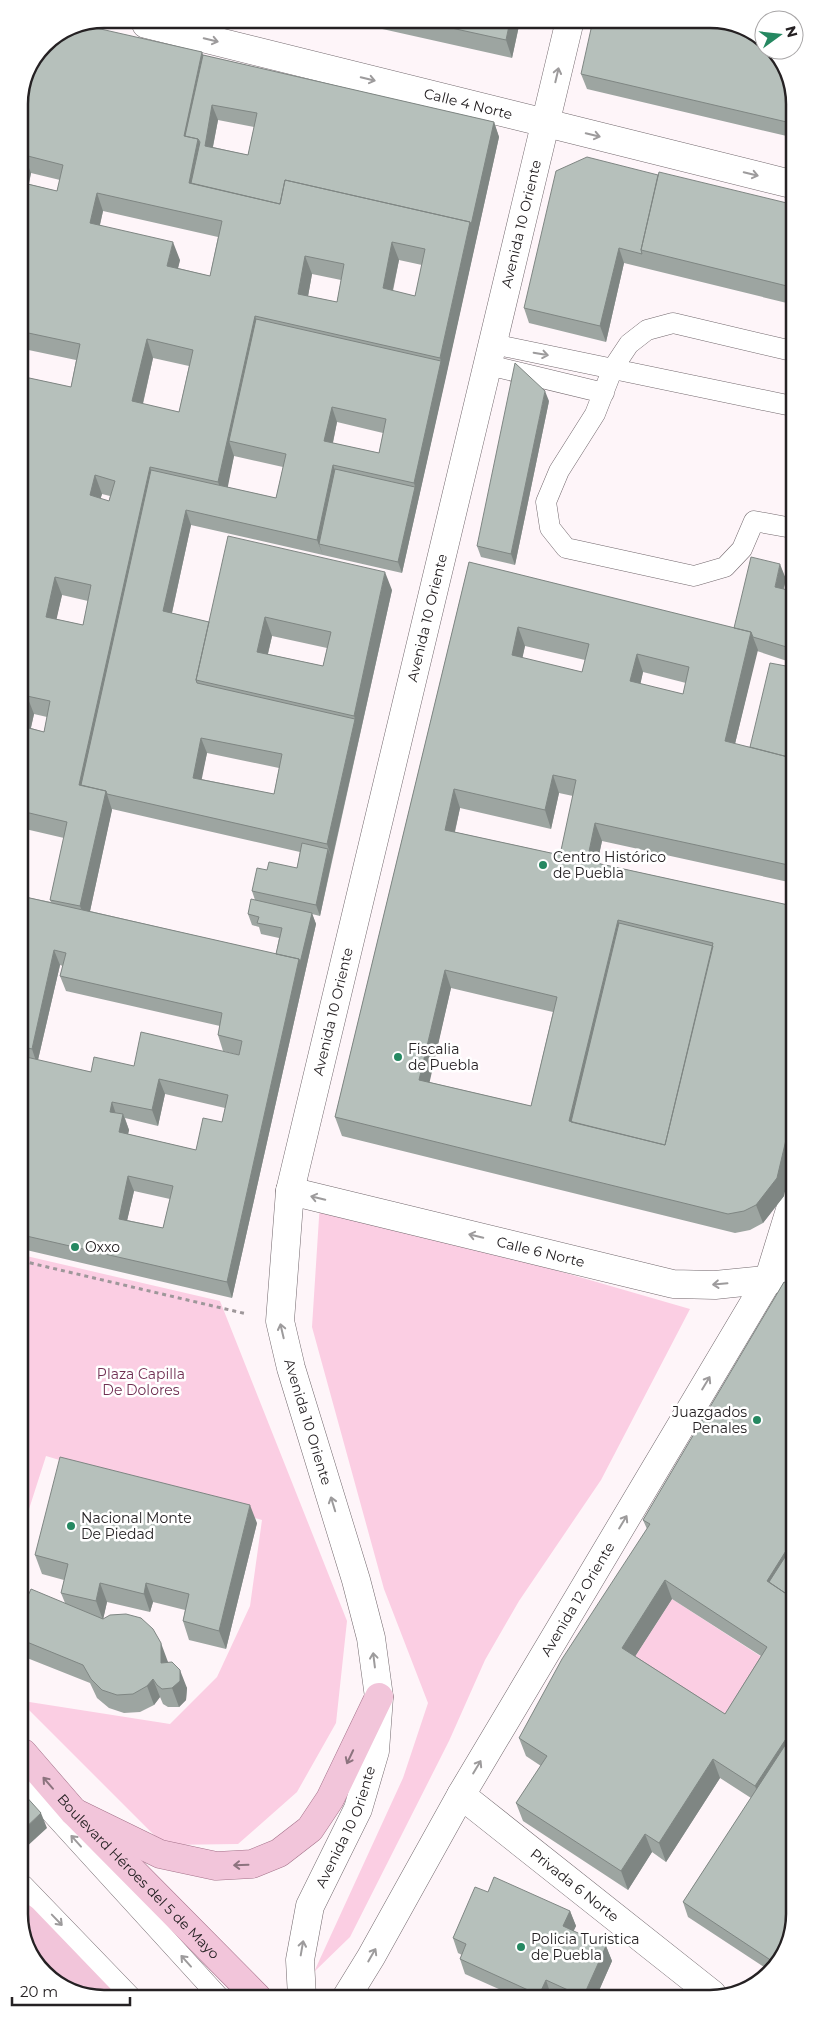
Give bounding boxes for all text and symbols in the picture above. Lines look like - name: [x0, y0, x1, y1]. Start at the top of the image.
- north arrow: [754, 10, 804, 60]
- text: N: [781, 24, 802, 39]
- one-way arrow: [202, 36, 218, 45]
- one-way arrow: [553, 68, 562, 84]
- one-way arrow: [360, 75, 376, 84]
- street label: Calle 4 Norte: [422, 84, 514, 123]
- one-way arrow: [585, 130, 601, 140]
- street label: Avenida 10 Oriente: [497, 158, 545, 290]
- one-way arrow: [742, 170, 758, 179]
- one-way arrow: [532, 350, 548, 360]
- street label: Avenida 10 Oriente: [403, 552, 451, 684]
- place label: Centro Histórico de Puebla: [553, 848, 666, 882]
- marker: Centro Histórico de Puebla: [537, 859, 549, 871]
- street label: Avenida 10 Oriente: [309, 946, 357, 1078]
- place label: Fiscalia de Puebla: [408, 1040, 479, 1074]
- marker: Fiscalia de Puebla: [392, 1051, 404, 1063]
- one-way arrow: [310, 1193, 326, 1202]
- one-way arrow: [468, 1231, 484, 1240]
- street label: Calle 6 Norte: [495, 1233, 587, 1271]
- place label: Oxxo: [85, 1238, 120, 1256]
- marker: Oxxo: [69, 1241, 81, 1253]
- one-way arrow: [712, 1279, 728, 1289]
- one-way arrow: [277, 1323, 286, 1339]
- street label: Avenida 10 Oriente: [280, 1357, 336, 1487]
- park label: Plaza Capilla De Dolores: [97, 1365, 185, 1399]
- one-way arrow: [702, 1376, 712, 1390]
- place label: Juazgados Penales: [671, 1403, 747, 1437]
- marker: Juazgados Penales: [751, 1414, 763, 1426]
- one-way arrow: [327, 1496, 337, 1512]
- place label: Nacional Monte De Piedad: [81, 1509, 192, 1543]
- one-way arrow: [619, 1516, 629, 1530]
- marker: Nacional Monte De Piedad: [65, 1520, 77, 1532]
- street label: Avenida 12 Oriente: [537, 1539, 619, 1660]
- one-way arrow: [369, 1653, 379, 1669]
- one-way arrow: [345, 1749, 355, 1764]
- one-way arrow: [473, 1761, 483, 1775]
- street label: Avenida 10 Oriente: [311, 1764, 379, 1891]
- one-way arrow: [43, 1776, 54, 1789]
- street label: Boulevard Héroes del 5 de Mayo: [53, 1790, 223, 1963]
- one-way arrow: [71, 1835, 82, 1848]
- street label: Privada 6 Norte: [527, 1844, 623, 1926]
- one-way arrow: [234, 1860, 250, 1869]
- one-way arrow: [51, 1914, 63, 1926]
- place label: Policia Turistica de Puebla: [531, 1930, 640, 1964]
- one-way arrow: [298, 1941, 308, 1957]
- marker: Policia Turistica de Puebla: [515, 1941, 527, 1953]
- one-way arrow: [368, 1948, 378, 1962]
- one-way arrow: [180, 1955, 192, 1968]
- scale bar: [12, 1974, 130, 2006]
- text: 20 m: [20, 1982, 58, 2001]

